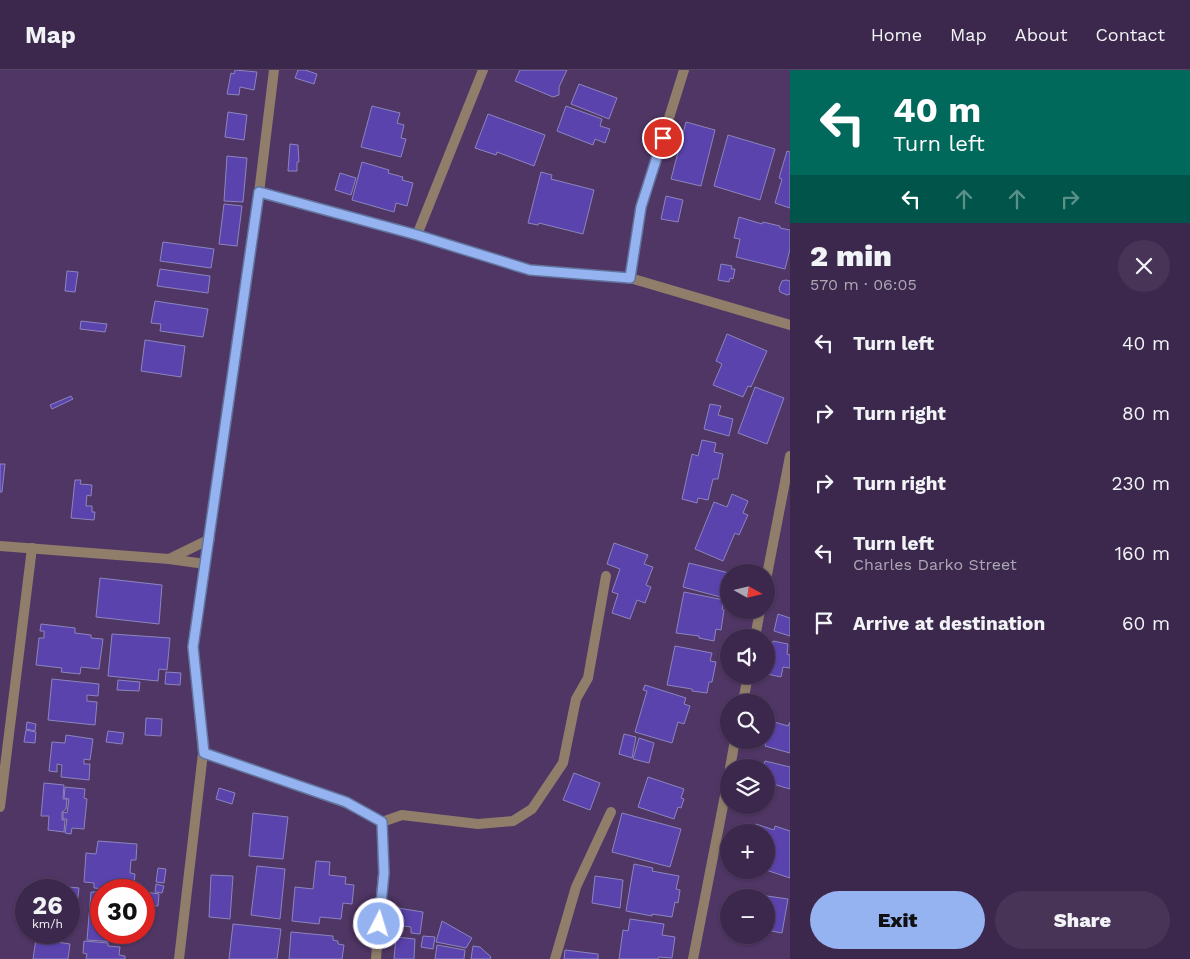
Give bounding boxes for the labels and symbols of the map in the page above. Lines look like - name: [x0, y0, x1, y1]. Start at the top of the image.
- pin: [642, 117, 684, 159]
- north arrow: [720, 564, 775, 619]
- speed limit sign: 30: [90, 879, 155, 944]
- position arrow: [352, 897, 404, 949]

